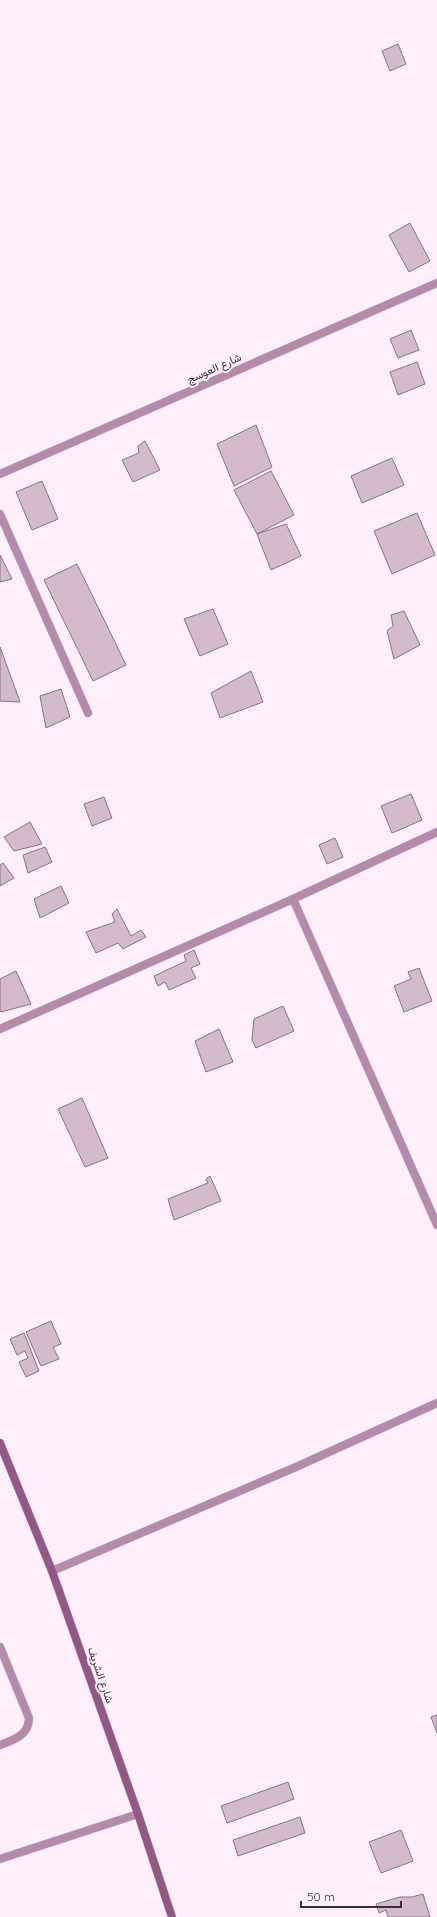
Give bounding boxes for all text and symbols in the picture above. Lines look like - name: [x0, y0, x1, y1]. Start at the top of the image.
- street label: شارع العوسج: [185, 350, 244, 387]
- street label: شارع الشريف: [84, 1645, 117, 1705]
- scale bar: [301, 1883, 401, 1909]
- text: 50 m: [307, 1889, 335, 1904]

